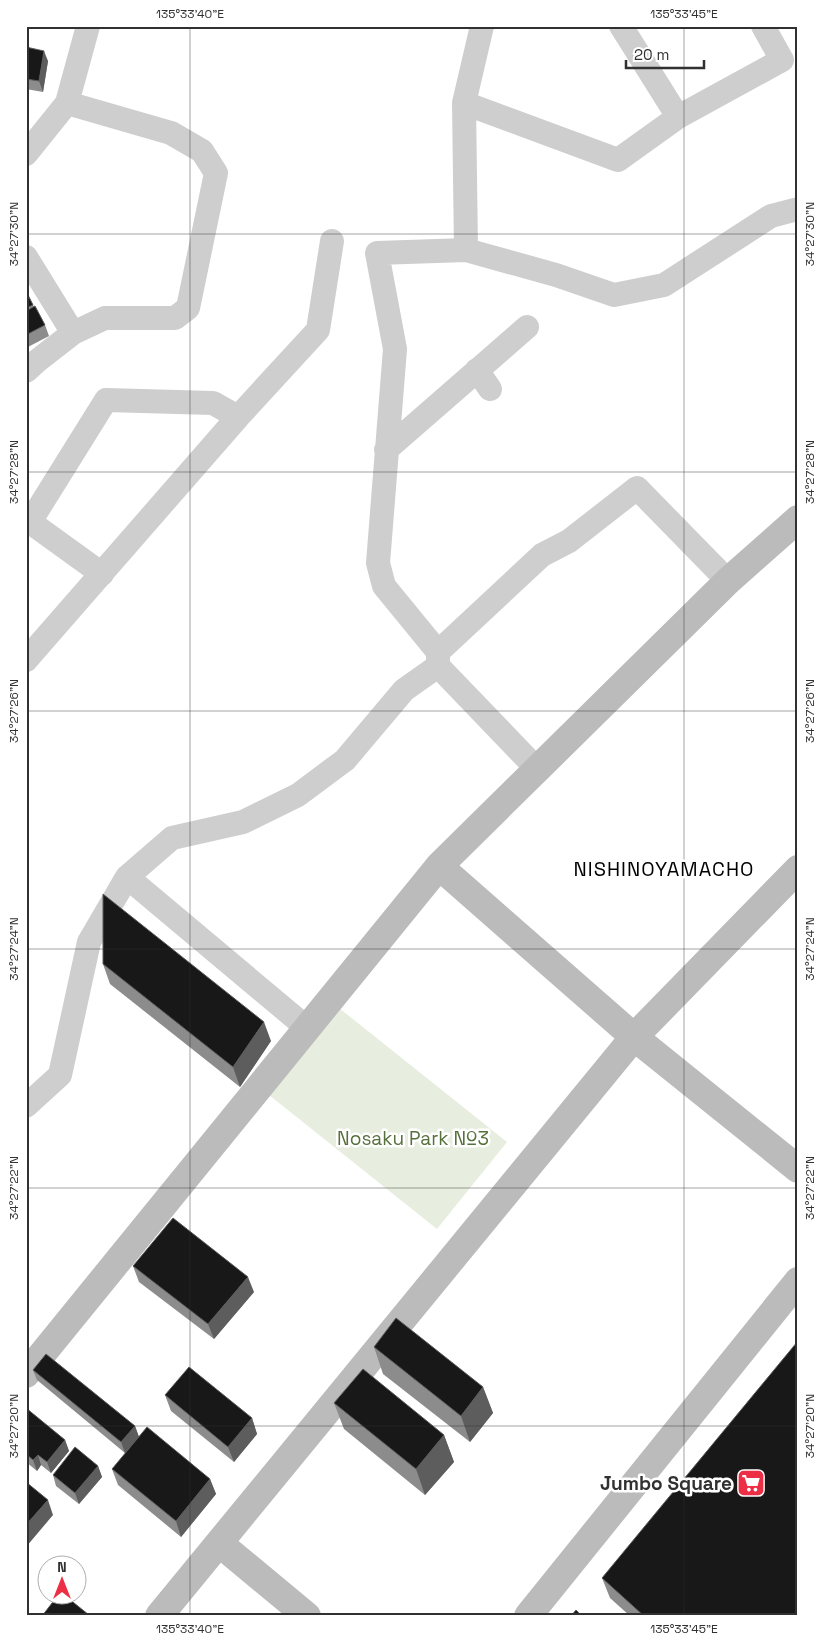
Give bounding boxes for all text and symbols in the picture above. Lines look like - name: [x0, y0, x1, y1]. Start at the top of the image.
- text: 135°33'40"E: [156, 6, 224, 22]
- text: 135°33'45"E: [650, 6, 718, 22]
- scale bar: [626, 38, 704, 70]
- text: 20 m: [634, 45, 669, 64]
- text: 34°27'30"N: [6, 202, 22, 266]
- text: 34°27'30"N: [802, 202, 818, 266]
- text: 34°27'28"N: [6, 440, 22, 504]
- text: 34°27'28"N: [802, 440, 818, 504]
- text: 34°27'26"N: [6, 679, 22, 743]
- text: 34°27'26"N: [802, 679, 818, 743]
- district label: NISHINOYAMACHO: [574, 856, 754, 882]
- text: 34°27'24"N: [6, 917, 22, 981]
- text: 34°27'24"N: [802, 917, 818, 981]
- park label: Nosaku Park №3: [337, 1126, 489, 1151]
- text: 34°27'22"N: [6, 1156, 22, 1220]
- text: 34°27'22"N: [802, 1156, 818, 1220]
- text: 34°27'20"N: [6, 1394, 22, 1458]
- text: 34°27'20"N: [802, 1394, 818, 1458]
- supermarket icon: Jumbo Square: [736, 1468, 766, 1498]
- place label: Jumbo Square: [600, 1471, 732, 1496]
- north arrow: [38, 1554, 88, 1604]
- text: N: [57, 1558, 67, 1576]
- text: 135°33'40"E: [156, 1621, 224, 1637]
- text: 135°33'45"E: [650, 1621, 718, 1637]

